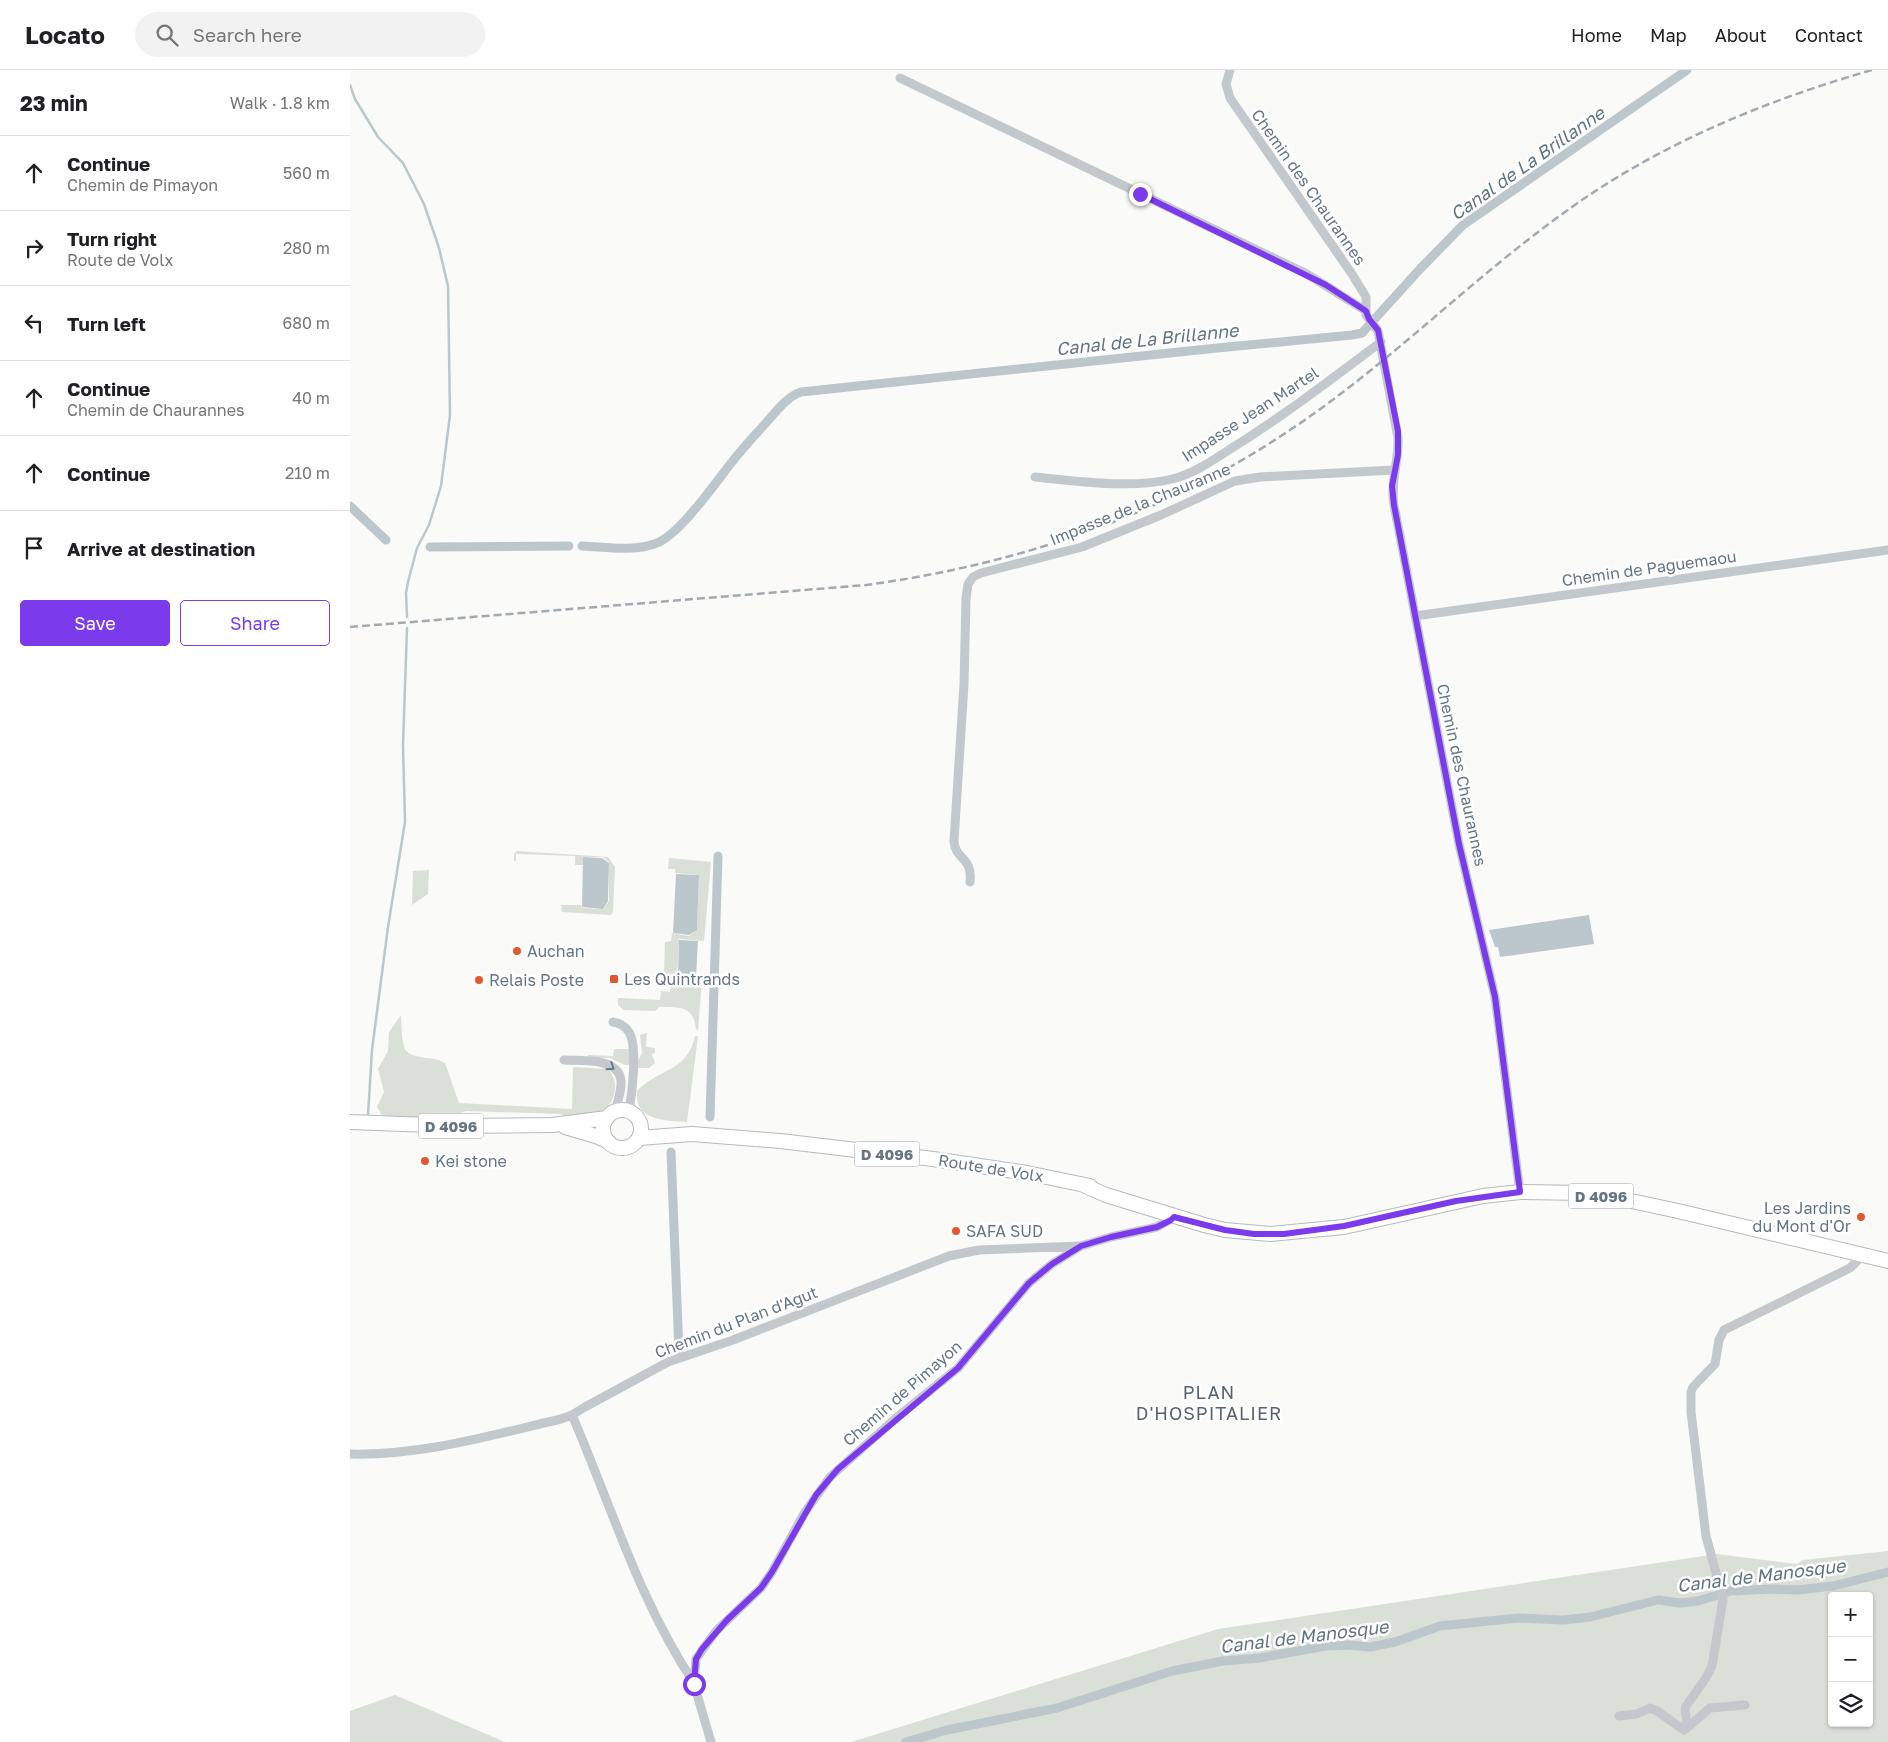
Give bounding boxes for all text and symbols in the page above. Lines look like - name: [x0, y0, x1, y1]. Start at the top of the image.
- search box: [135, 12, 485, 57]
- text: Locato: [25, 20, 105, 49]
- icon: search: [153, 21, 181, 49]
- text: Search here: [193, 23, 302, 46]
- text: Home: [1571, 24, 1622, 46]
- text: Map: [1650, 24, 1687, 46]
- text: About: [1715, 24, 1767, 46]
- text: Contact: [1795, 24, 1863, 46]
- text: 23 min: [20, 90, 88, 116]
- text: Walk · 1.8 km: [230, 93, 330, 113]
- water label: Canal de La Brillanne: [1446, 101, 1610, 225]
- street label: Chemin des Chaurannes: [1247, 105, 1371, 269]
- text: Continue: [67, 152, 150, 175]
- icon: ahead: [20, 159, 48, 187]
- text: 560 m: [283, 163, 330, 183]
- text: Chemin de Pimayon: [67, 175, 218, 195]
- route end: [1129, 183, 1152, 206]
- text: Turn right: [67, 227, 157, 250]
- icon: right: [20, 234, 48, 262]
- text: 280 m: [283, 238, 330, 258]
- text: Route de Volx: [67, 250, 173, 270]
- icon: left: [20, 309, 48, 337]
- text: Turn left: [67, 312, 146, 335]
- text: 680 m: [282, 313, 330, 333]
- water label: Canal de La Brillanne: [1055, 318, 1241, 360]
- street label: Impasse Jean Martel: [1178, 362, 1322, 466]
- text: Continue: [67, 377, 150, 400]
- icon: ahead: [20, 384, 48, 412]
- text: 40 m: [292, 388, 330, 408]
- text: Chemin de Chaurannes: [67, 400, 244, 420]
- icon: ahead: [20, 459, 48, 487]
- street label: Impasse de la Chauranne: [1047, 459, 1233, 549]
- text: Continue: [67, 462, 150, 485]
- text: 210 m: [285, 463, 330, 483]
- icon: arrive: [20, 534, 48, 562]
- text: Arrive at destination: [67, 537, 255, 560]
- street label: Chemin de Paguemaou: [1560, 546, 1738, 590]
- button: Save: [20, 600, 170, 646]
- button: Share: [180, 600, 330, 646]
- street label: Chemin des Chaurannes: [1433, 682, 1491, 868]
- place label: Auchan: [527, 941, 585, 961]
- marker: Auchan: [511, 945, 523, 957]
- place label: Les Quintrands: [624, 969, 740, 989]
- place label: Relais Poste: [489, 970, 584, 990]
- marker: Les Quintrands: [608, 973, 620, 985]
- marker: Relais Poste: [473, 974, 485, 986]
- one-way arrow: [606, 1061, 615, 1071]
- road number: D 4096: [418, 1114, 484, 1138]
- road number: D 4096: [854, 1142, 920, 1166]
- street label: Route de Volx: [937, 1150, 1045, 1186]
- place label: Kei stone: [435, 1151, 507, 1171]
- marker: Kei stone: [419, 1155, 431, 1167]
- road number: D 4096: [1568, 1184, 1634, 1208]
- place label: Les Jardins du Mont d'Or: [1753, 1198, 1851, 1236]
- marker: Les Jardins du Mont d'Or: [1855, 1211, 1867, 1223]
- place label: SAFA SUD: [966, 1221, 1043, 1241]
- marker: SAFA SUD: [950, 1225, 962, 1237]
- street label: Chemin du Plan d'Agut: [652, 1282, 820, 1362]
- street label: Chemin de Pimayon: [838, 1336, 966, 1450]
- district label: PLAN D'HOSPITALIER: [1136, 1381, 1282, 1424]
- water label: Canal de Manosque: [1676, 1554, 1848, 1596]
- map controls: [1828, 1592, 1873, 1727]
- button: +: [1828, 1592, 1873, 1637]
- water label: Canal de Manosque: [1219, 1615, 1391, 1657]
- button: −: [1828, 1637, 1873, 1682]
- route start: [683, 1673, 706, 1696]
- button: layers: [1828, 1682, 1873, 1727]

